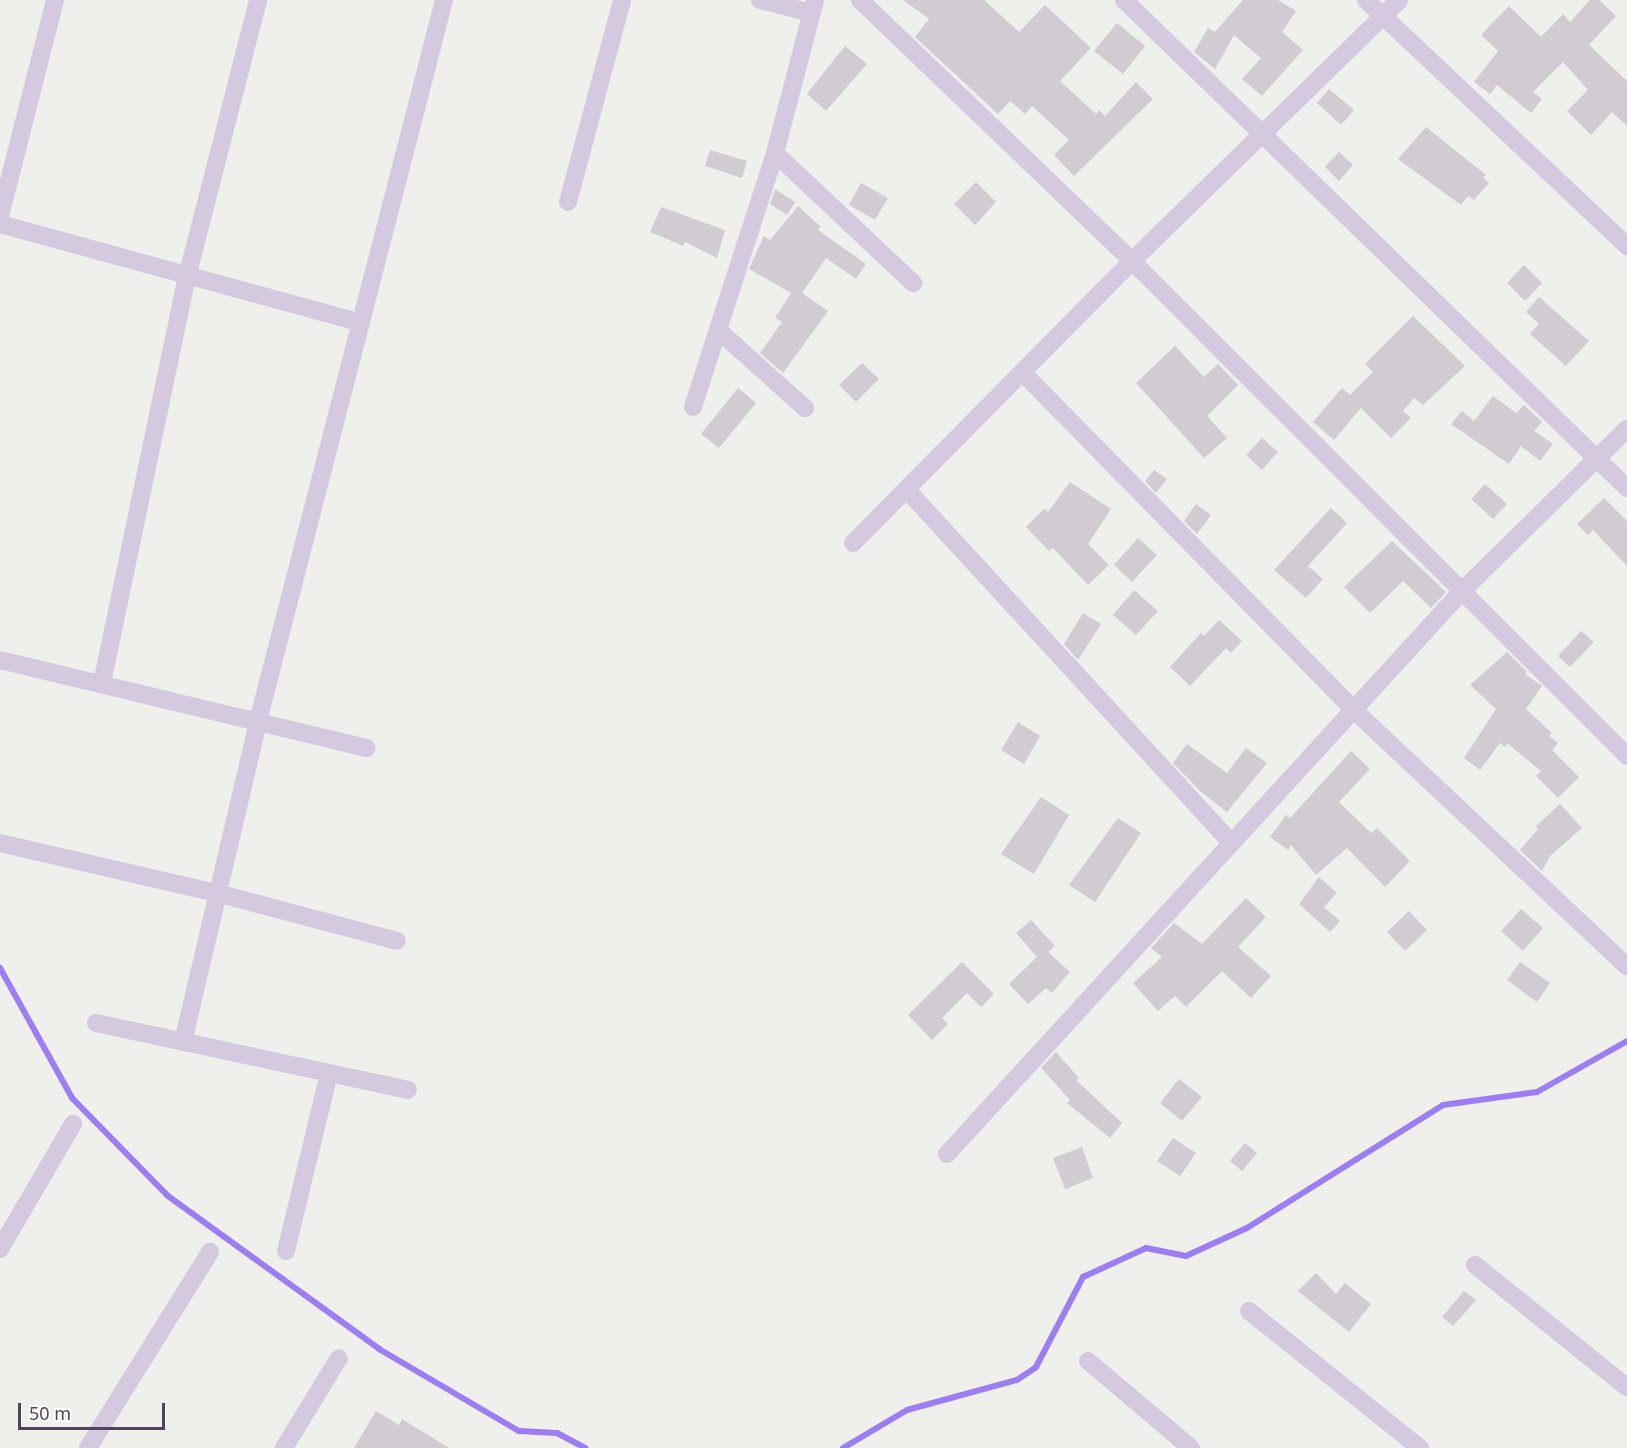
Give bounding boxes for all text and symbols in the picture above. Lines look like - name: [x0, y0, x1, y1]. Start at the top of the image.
- scale bar: [21, 1391, 168, 1429]
- text: 50 m: [29, 1401, 71, 1425]

